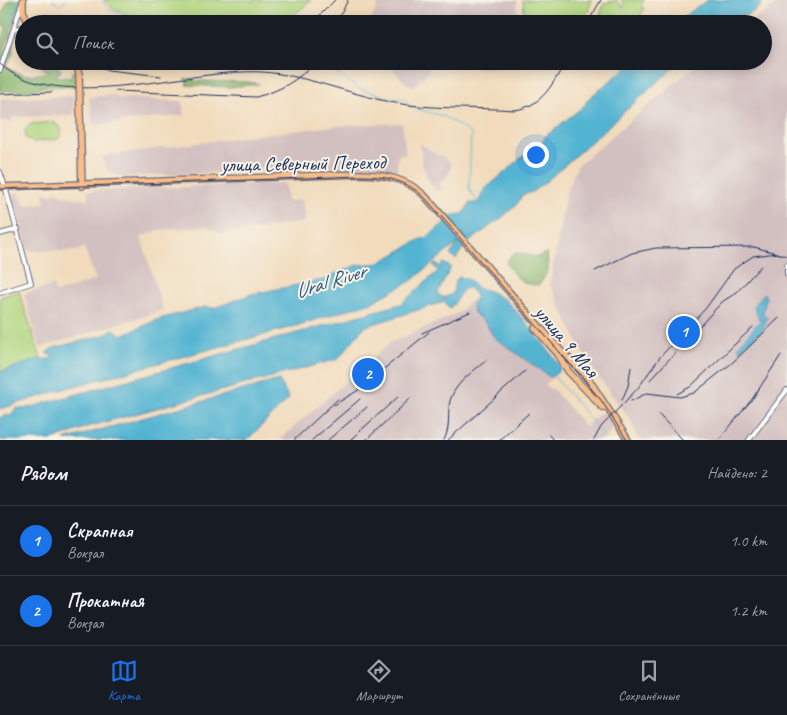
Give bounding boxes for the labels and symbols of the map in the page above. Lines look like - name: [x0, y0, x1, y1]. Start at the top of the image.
- your location: [523, 142, 549, 168]
- street label: улица Северный Переход: [220, 150, 388, 177]
- water label: Ural River: [292, 257, 373, 304]
- street label: улица 9 Мая: [529, 299, 605, 384]
- pin: 1: [668, 313, 700, 351]
- pin: 2: [352, 355, 384, 393]

